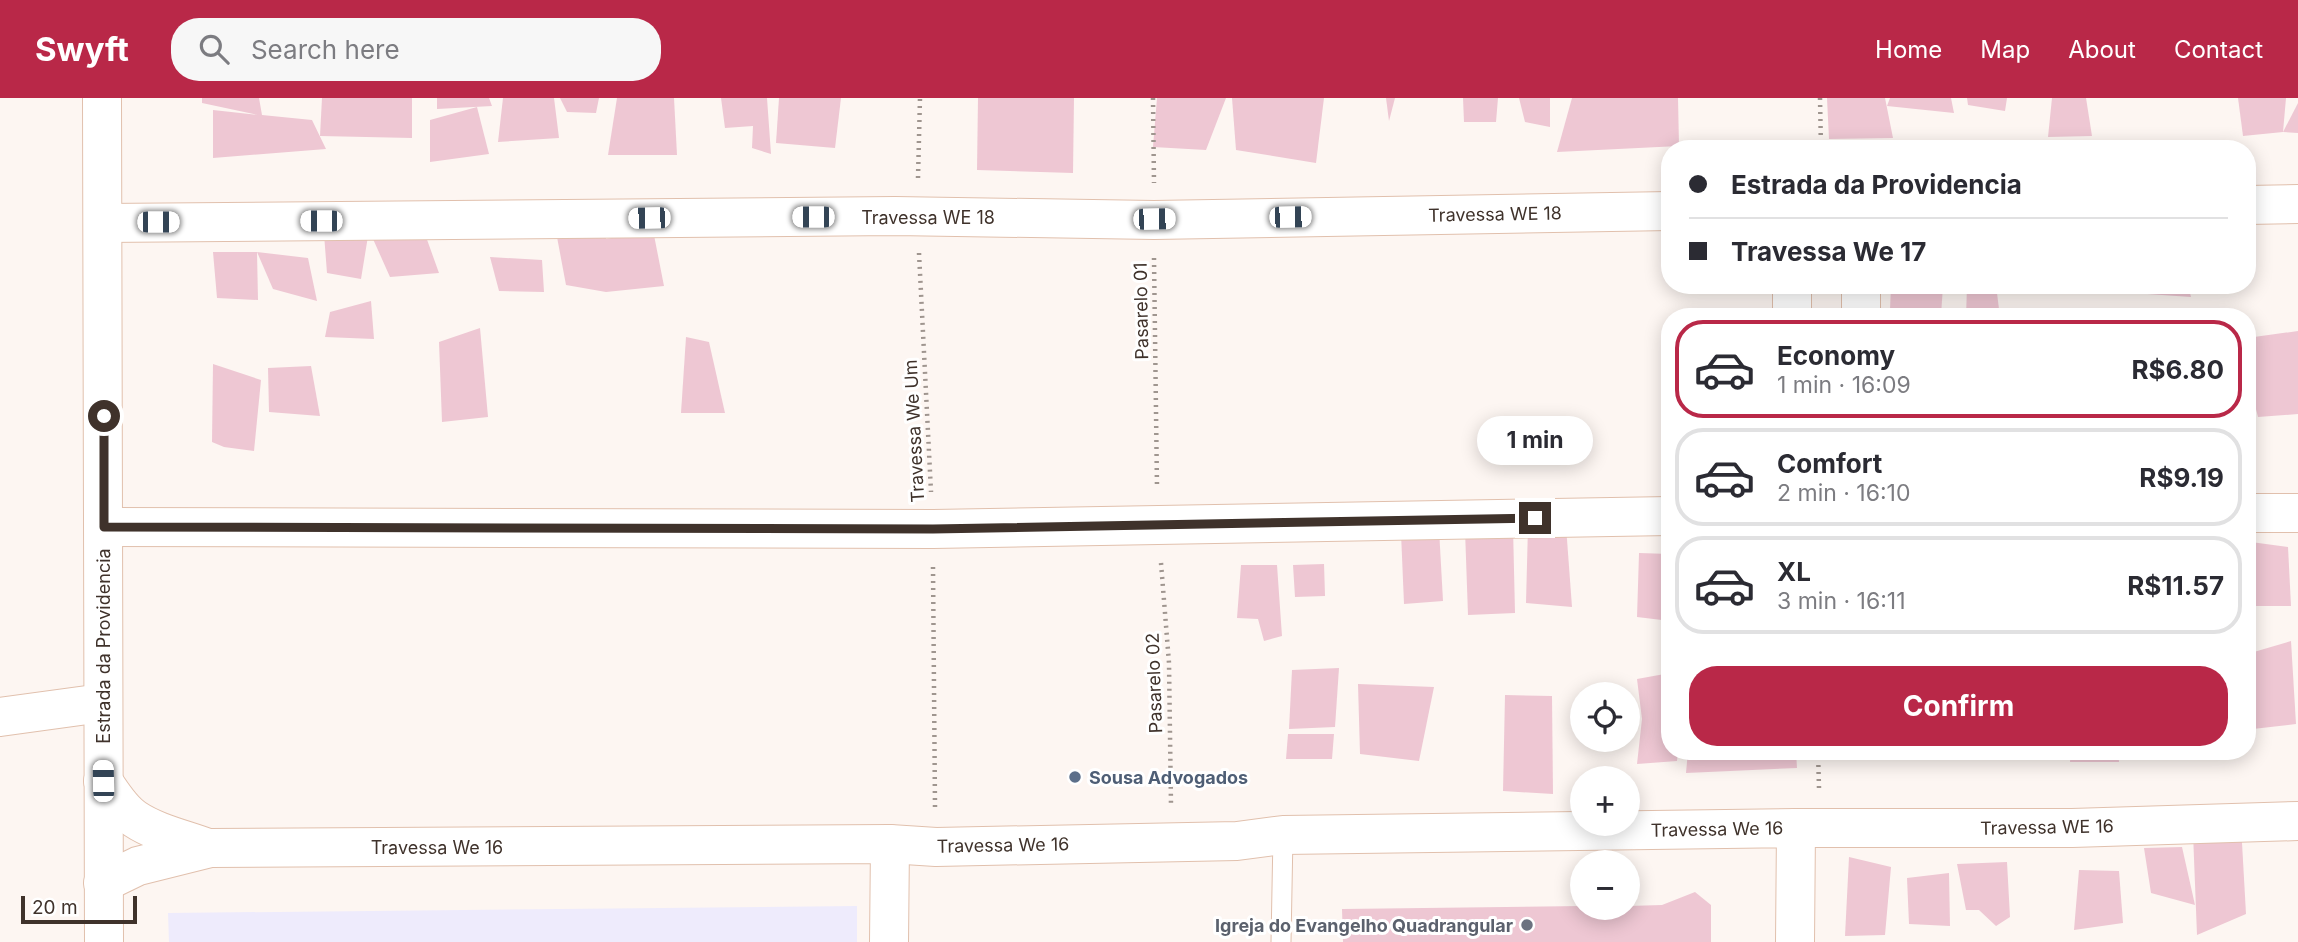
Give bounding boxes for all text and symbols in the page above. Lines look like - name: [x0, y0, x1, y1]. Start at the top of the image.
- search box: [171, 18, 661, 81]
- text: Swyft: [35, 29, 129, 69]
- icon: search: [195, 30, 233, 68]
- text: Search here: [251, 34, 400, 65]
- text: Home: [1875, 35, 1942, 64]
- text: Map: [1980, 35, 2030, 64]
- text: About: [2068, 35, 2136, 64]
- text: Contact: [2174, 35, 2263, 64]
- text: Estrada da Providencia: [1731, 169, 2022, 200]
- street label: Travessa WE 18: [1428, 202, 1562, 226]
- car: [1269, 206, 1312, 228]
- car: [628, 207, 671, 229]
- car: [793, 207, 835, 228]
- street label: Travessa WE 18: [861, 207, 995, 228]
- car: [1133, 208, 1176, 230]
- car: [301, 211, 343, 232]
- car: [138, 212, 180, 233]
- text: Travessa We 17: [1731, 236, 1926, 267]
- street label: Pasarelo 01: [1130, 262, 1152, 360]
- icon: car: [1693, 338, 1756, 401]
- text: Economy: [1777, 340, 1895, 371]
- text: R$6.80: [2131, 354, 2224, 385]
- street label: Travessa We Um: [900, 359, 928, 503]
- text: 1 min · 16:09: [1777, 371, 1911, 399]
- route start: [88, 400, 120, 432]
- callout: 1 min: [1477, 416, 1593, 466]
- text: 1 min: [1507, 426, 1563, 454]
- icon: car: [1693, 446, 1756, 509]
- text: Comfort: [1777, 448, 1882, 479]
- text: R$9.19: [2139, 462, 2224, 493]
- text: 2 min · 16:10: [1777, 479, 1910, 507]
- route end: [1519, 502, 1551, 534]
- street label: Estrada da Providencia: [93, 548, 114, 744]
- icon: car: [1693, 554, 1756, 617]
- text: XL: [1777, 556, 1811, 587]
- text: R$11.57: [2127, 570, 2224, 601]
- text: 3 min · 16:11: [1777, 587, 1906, 615]
- street label: Pasarelo 02: [1142, 632, 1166, 734]
- button: Confirm: [1689, 666, 2228, 746]
- map controls: [1570, 682, 1640, 920]
- button: locate: [1570, 682, 1640, 752]
- car: [93, 760, 114, 802]
- button: +: [1570, 766, 1640, 836]
- place label: Sousa Advogados: [1089, 767, 1248, 788]
- marker: Sousa Advogados: [1067, 769, 1083, 785]
- street label: Travessa WE 16: [1980, 815, 2114, 839]
- street label: Travessa We 16: [1651, 817, 1783, 841]
- street label: Travessa We 16: [937, 833, 1069, 857]
- street label: Travessa We 16: [371, 837, 503, 858]
- button: −: [1570, 850, 1640, 920]
- scale bar: [21, 893, 136, 925]
- text: 20 m: [32, 896, 78, 919]
- place label: Igreja do Evangelho Quadrangular: [1215, 915, 1513, 936]
- marker: Igreja do Evangelho Quadrangular: [1519, 917, 1535, 933]

